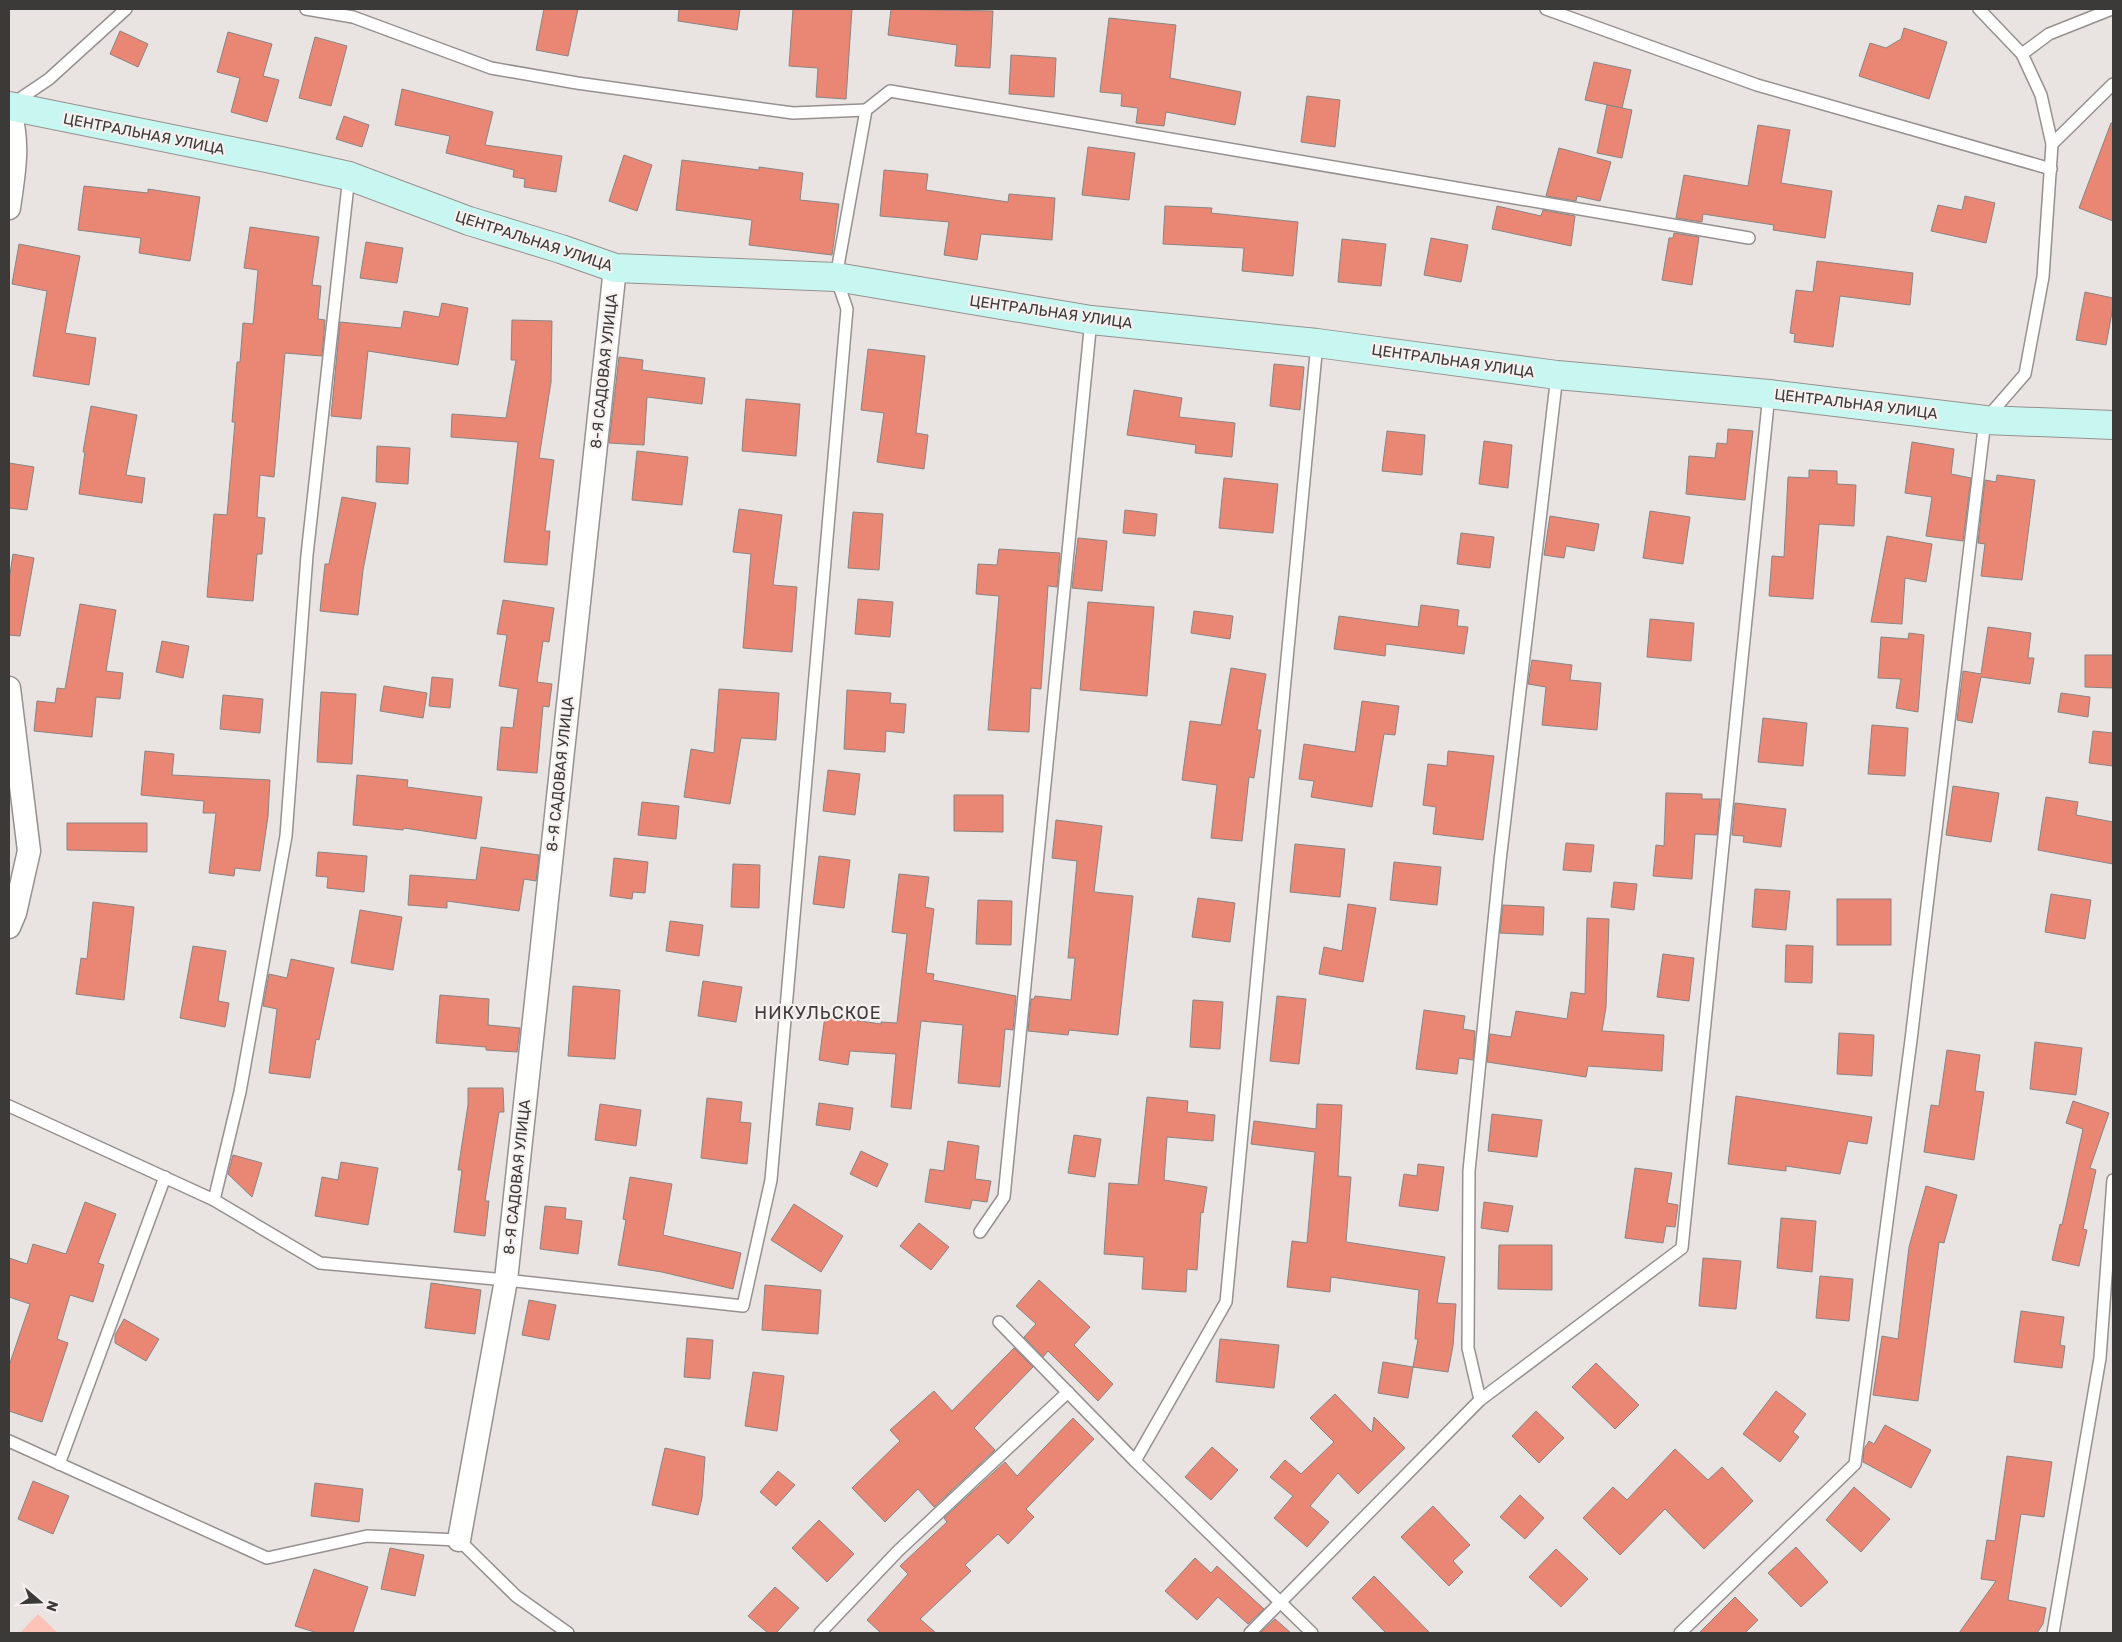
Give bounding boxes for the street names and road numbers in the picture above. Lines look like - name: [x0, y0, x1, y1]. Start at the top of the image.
- street label: ЦЕНТРАЛЬНАЯ УЛИЦА: [62, 109, 226, 159]
- street label: ЦЕНТРАЛЬНАЯ УЛИЦА: [453, 207, 615, 275]
- street label: ЦЕНТРАЛЬНАЯ УЛИЦА: [968, 292, 1134, 332]
- street label: 8-Я САДОВАЯ УЛИЦА: [587, 293, 621, 449]
- street label: ЦЕНТРАЛЬНАЯ УЛИЦА: [1370, 341, 1536, 381]
- street label: ЦЕНТРАЛЬНАЯ УЛИЦА: [1773, 385, 1939, 423]
- street label: 8-Я САДОВАЯ УЛИЦА: [543, 696, 577, 852]
- street label: 8-Я САДОВАЯ УЛИЦА: [500, 1099, 534, 1255]

